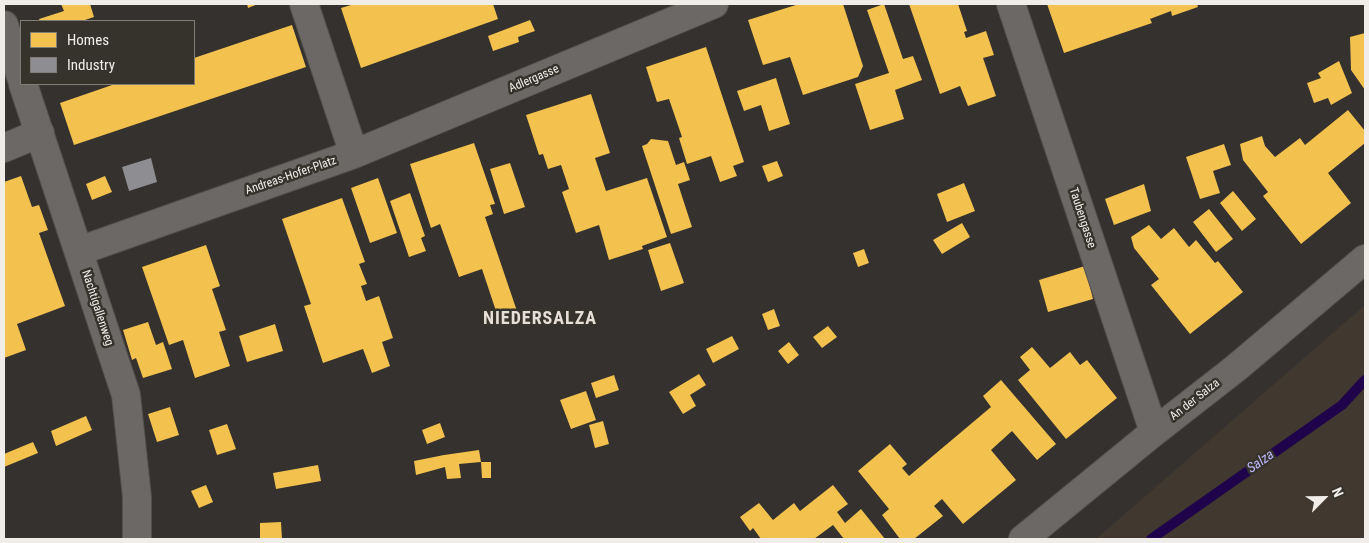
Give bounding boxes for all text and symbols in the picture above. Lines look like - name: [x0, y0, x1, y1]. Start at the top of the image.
- legend: [20, 20, 195, 85]
- text: Homes: [67, 31, 109, 49]
- text: Industry: [67, 56, 115, 74]
- street label: Adlergasse: [507, 62, 561, 96]
- street label: Andreas-Hofer-Platz: [244, 154, 338, 198]
- street label: Taubengasse: [1065, 186, 1099, 250]
- street label: Nachtigallenweg: [78, 268, 116, 348]
- district label: NIEDERSALZA: [482, 308, 598, 330]
- street label: An der Salza: [1167, 376, 1223, 424]
- water label: Salza: [1244, 447, 1278, 477]
- north arrow: [1299, 473, 1349, 523]
- text: N: [1329, 485, 1347, 499]

